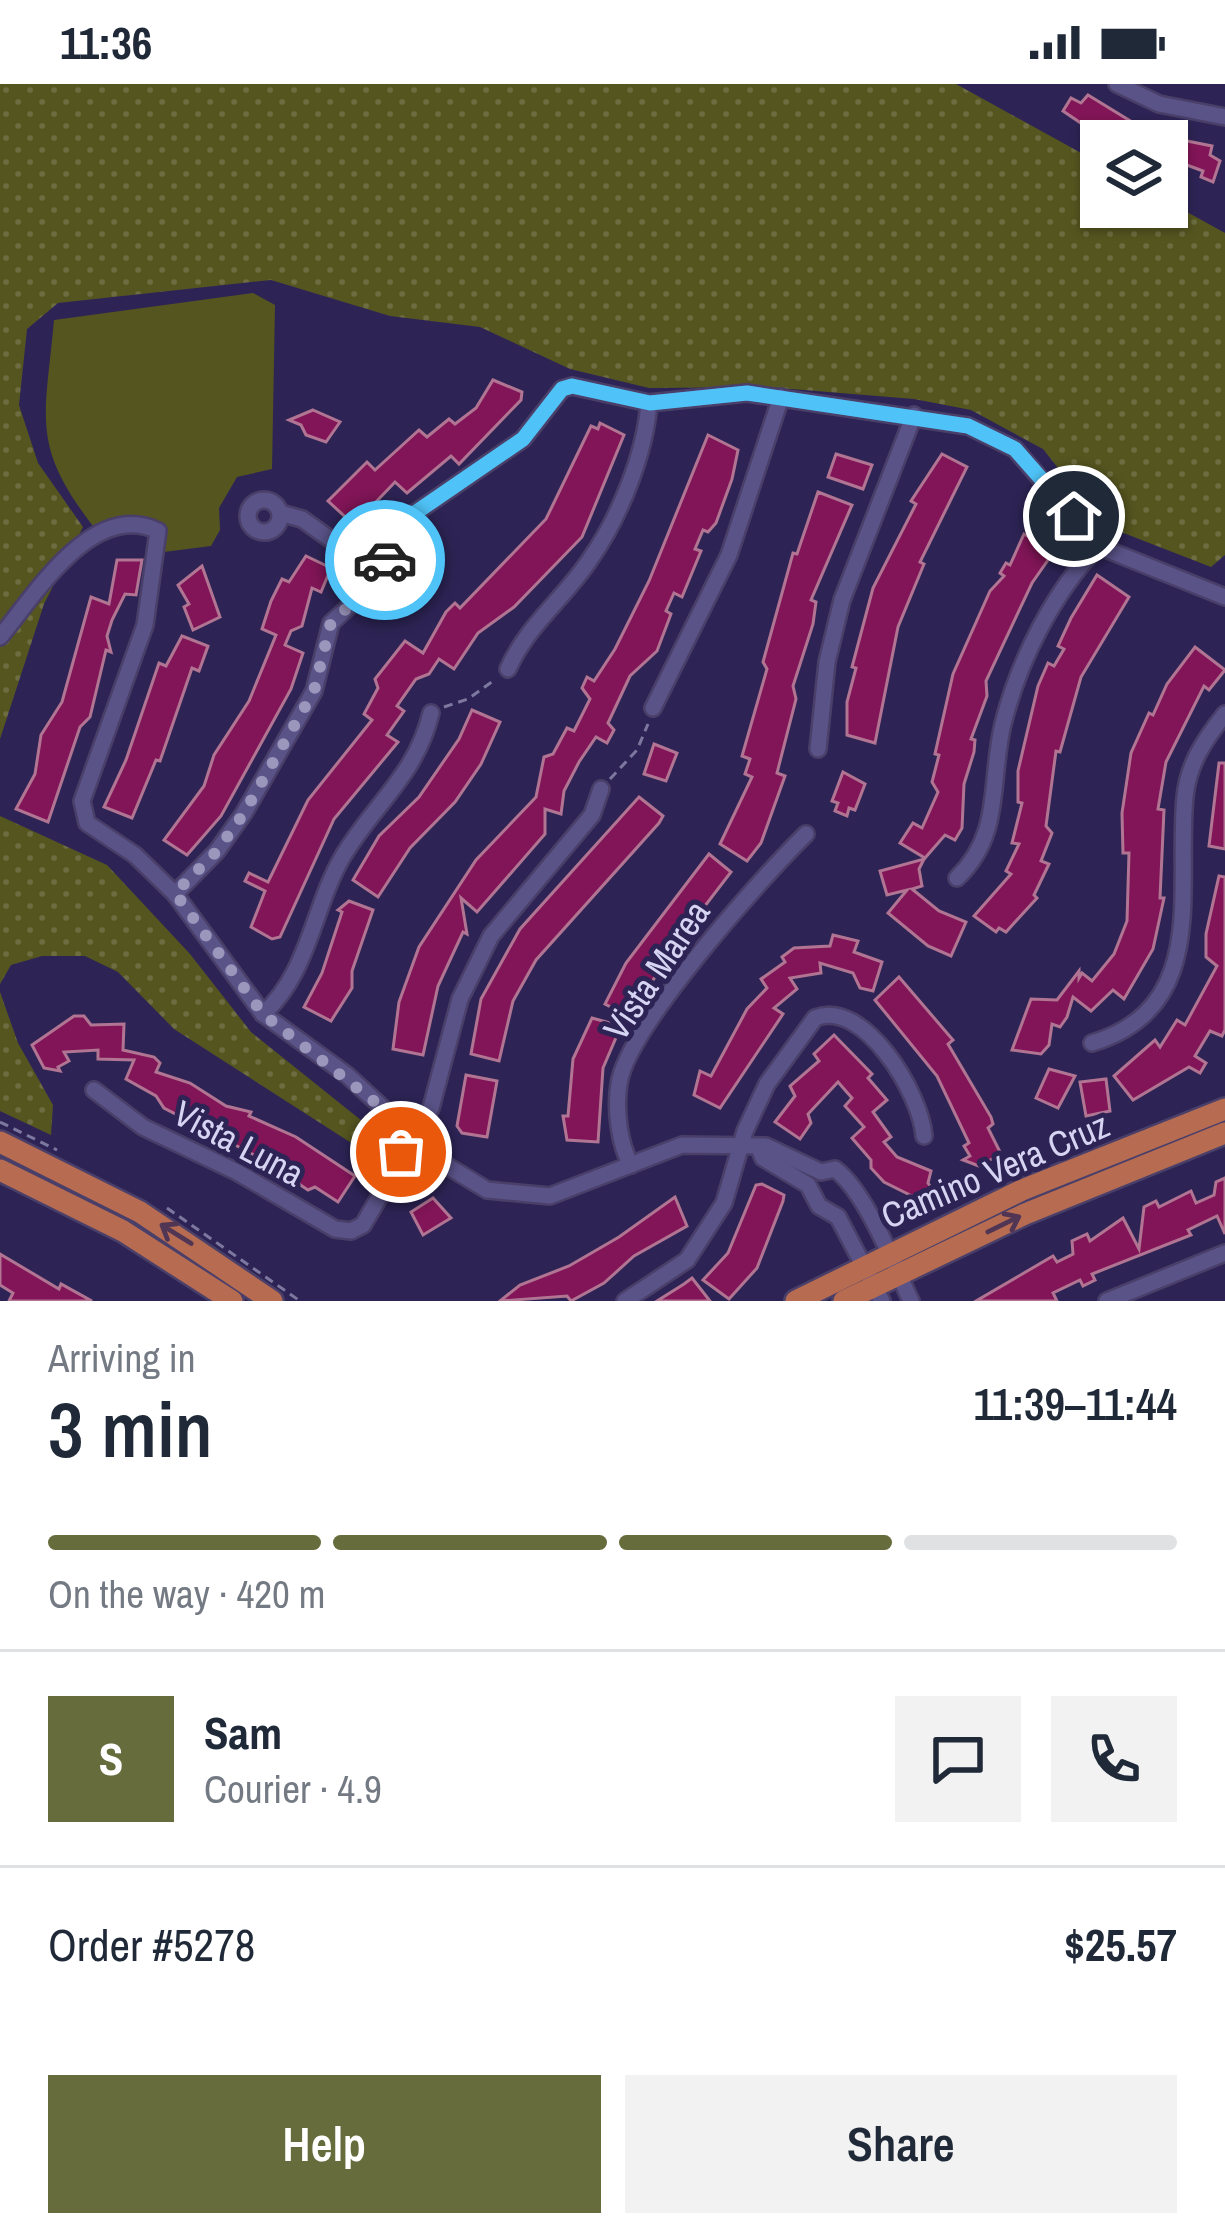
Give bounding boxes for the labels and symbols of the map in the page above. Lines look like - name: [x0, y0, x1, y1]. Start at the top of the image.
- pin: [1023, 465, 1125, 567]
- courier: [325, 500, 445, 620]
- street label: Vista Marea: [592, 891, 720, 1049]
- street label: Vista Luna: [166, 1089, 312, 1197]
- street label: Camino Vera Cruz: [874, 1100, 1116, 1240]
- pin: [350, 1101, 452, 1203]
- one-way arrow: [986, 1211, 1021, 1234]
- one-way arrow: [160, 1222, 194, 1247]

